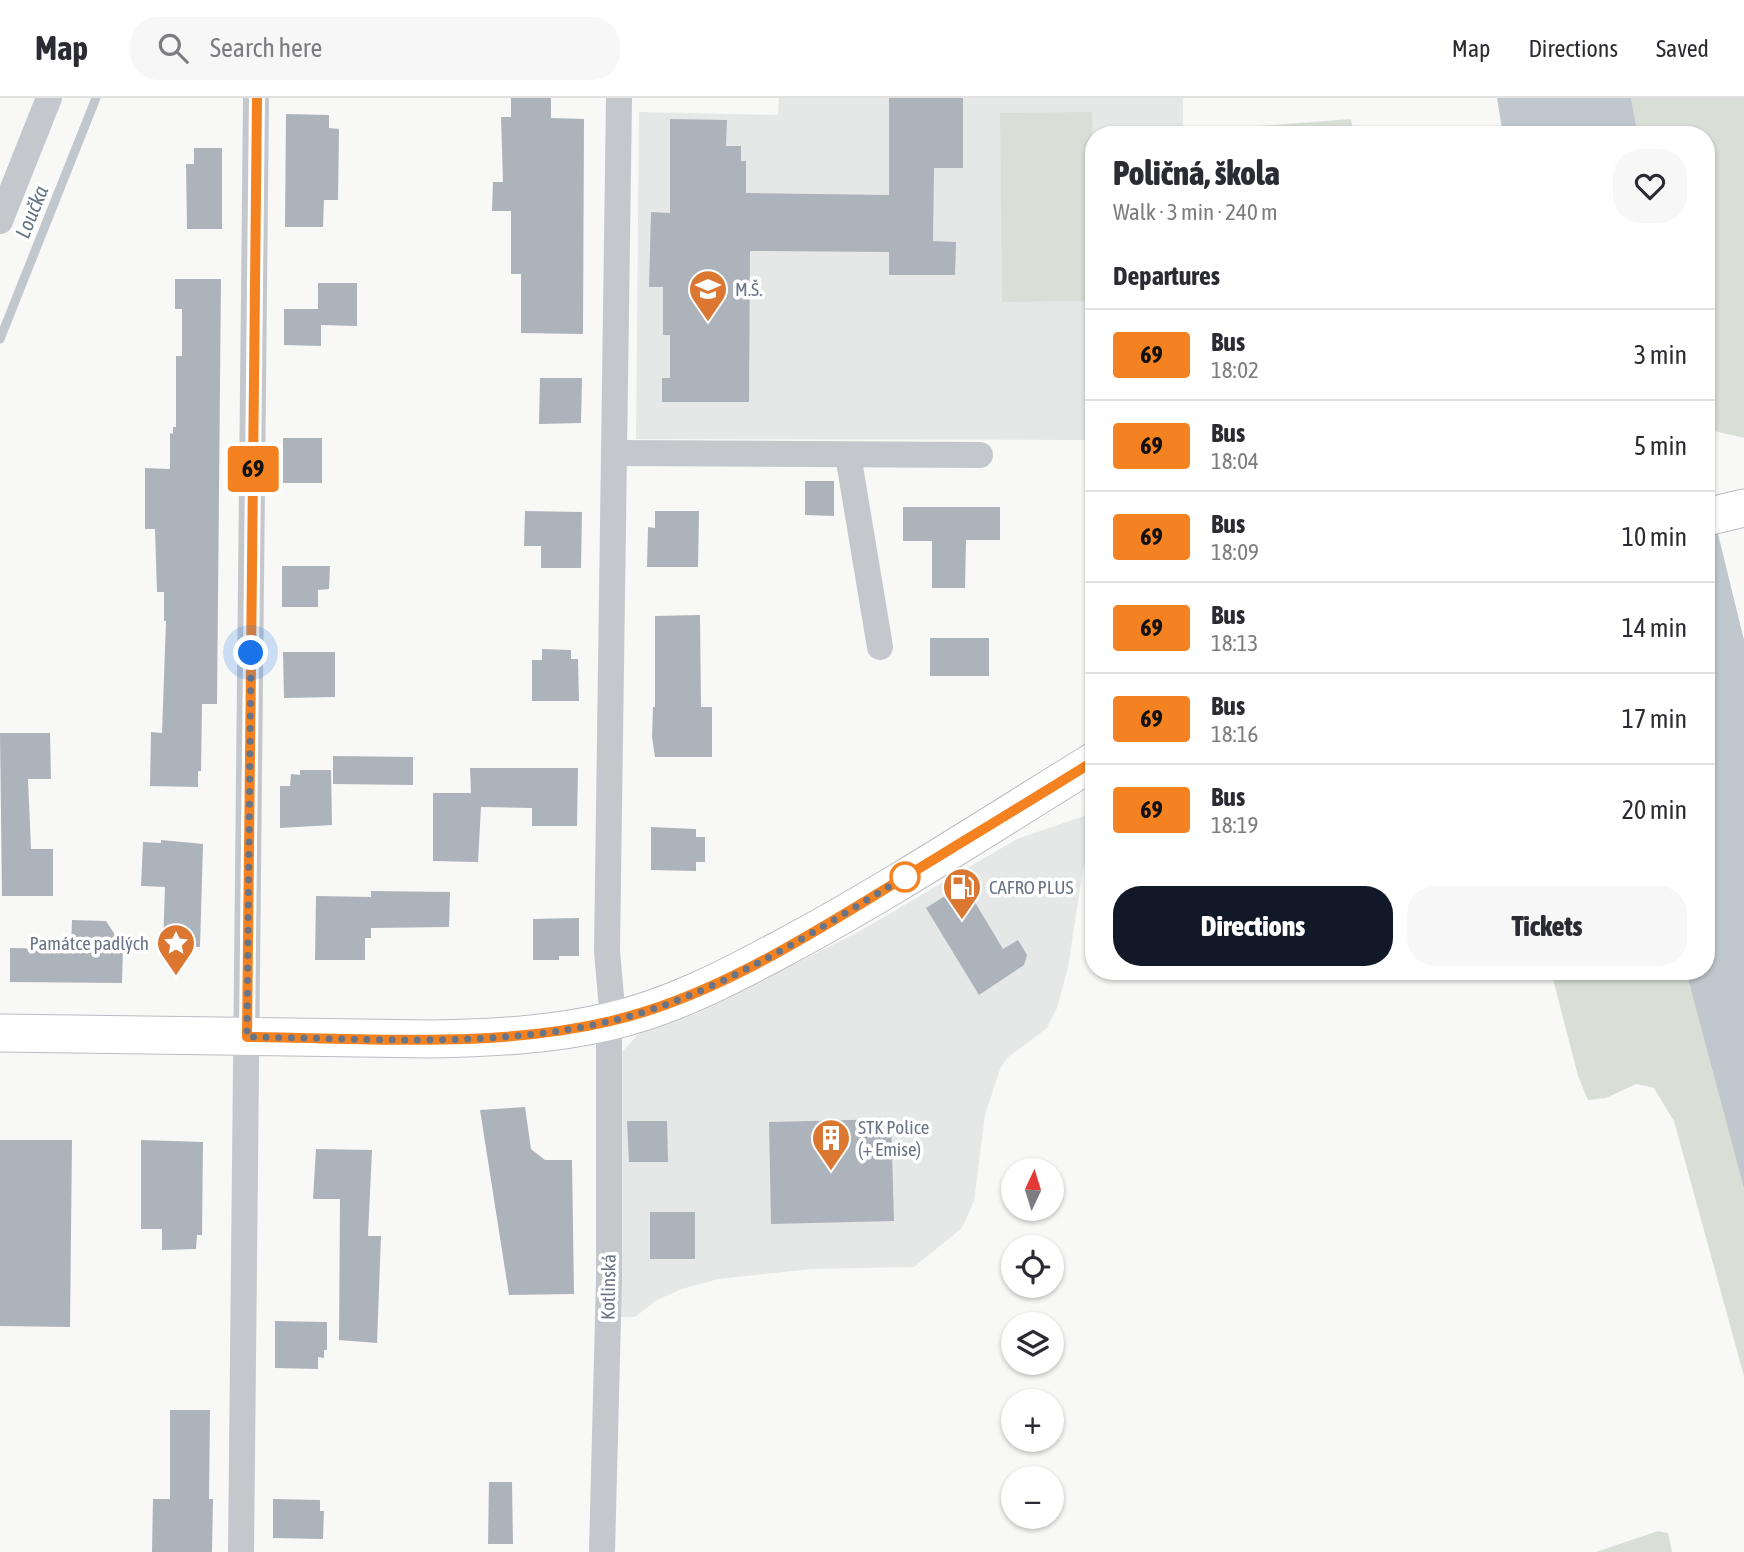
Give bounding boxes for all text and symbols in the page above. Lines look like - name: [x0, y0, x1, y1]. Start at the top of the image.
- search box: [130, 17, 620, 80]
- text: Map: [35, 29, 88, 67]
- icon: search: [154, 29, 192, 67]
- text: Search here: [210, 33, 322, 63]
- text: Map: [1452, 35, 1490, 62]
- text: Directions: [1528, 35, 1618, 62]
- text: Saved: [1656, 35, 1709, 62]
- button: heart: [1613, 149, 1687, 223]
- text: Poličná, škola: [1113, 154, 1280, 192]
- water label: Loučka: [10, 182, 52, 241]
- text: Walk · 3 min · 240 m: [1113, 199, 1277, 225]
- text: Departures: [1113, 261, 1220, 291]
- school or university icon: M.Š.: [687, 268, 729, 323]
- place label: M.Š.: [735, 278, 762, 300]
- text: Bus: [1211, 327, 1245, 357]
- text: 3 min: [1634, 340, 1687, 370]
- text: 69: [1140, 341, 1163, 368]
- text: 18:02: [1211, 357, 1259, 383]
- text: Bus: [1211, 418, 1245, 448]
- text: 5 min: [1634, 431, 1687, 461]
- text: 69: [1140, 432, 1163, 459]
- line badge: 69: [222, 446, 284, 492]
- text: 18:04: [1211, 448, 1259, 474]
- text: 69: [242, 455, 264, 482]
- text: Bus: [1211, 509, 1245, 539]
- text: 10 min: [1622, 522, 1687, 552]
- text: 69: [1140, 523, 1163, 550]
- text: 18:09: [1211, 539, 1259, 565]
- text: Bus: [1211, 600, 1245, 630]
- text: 14 min: [1622, 613, 1687, 643]
- text: 69: [1140, 614, 1163, 641]
- text: 18:13: [1211, 630, 1258, 656]
- your location: [233, 635, 268, 670]
- text: Bus: [1211, 691, 1245, 721]
- text: 17 min: [1622, 704, 1687, 734]
- text: 69: [1140, 705, 1163, 732]
- text: 18:16: [1211, 721, 1258, 747]
- text: Bus: [1211, 782, 1245, 812]
- text: 20 min: [1622, 795, 1687, 825]
- text: 69: [1140, 796, 1163, 823]
- text: 18:19: [1211, 812, 1258, 838]
- unlabelled marker: [890, 862, 920, 892]
- fuel station icon: CAFRO PLUS: [941, 866, 983, 921]
- place label: CAFRO PLUS: [989, 876, 1073, 898]
- button: Directions: [1113, 886, 1393, 966]
- button: Tickets: [1407, 886, 1687, 966]
- place icon: Památce padlých: [155, 922, 197, 977]
- place label: Památce padlých: [30, 932, 149, 954]
- place label: STK Police (+ Emise): [858, 1116, 929, 1160]
- building icon: STK Police (+ Emise): [810, 1117, 852, 1172]
- north arrow: [1001, 1158, 1064, 1222]
- map controls: [1001, 1158, 1064, 1529]
- button: locate: [1001, 1235, 1064, 1298]
- street label: Kotlinská: [596, 1254, 620, 1320]
- button: layers: [1001, 1312, 1064, 1375]
- button: +: [1001, 1389, 1064, 1452]
- button: −: [1001, 1466, 1064, 1529]

